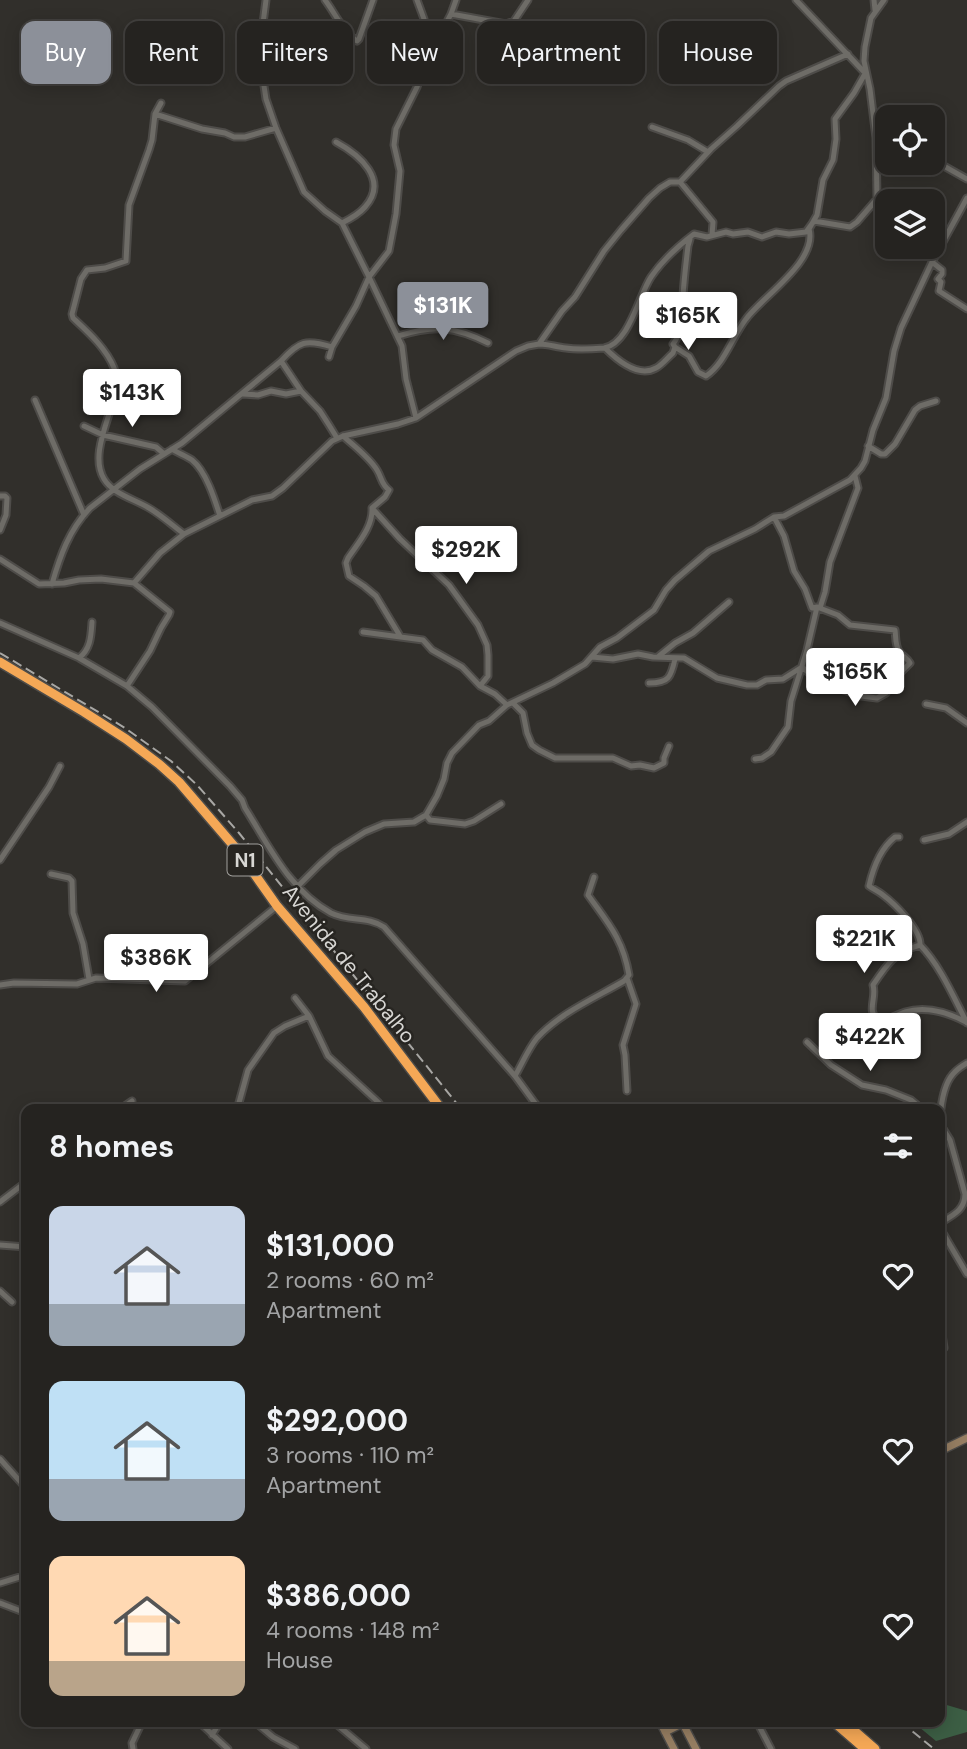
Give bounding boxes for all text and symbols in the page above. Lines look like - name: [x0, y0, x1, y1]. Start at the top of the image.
- chip: Buy: [21, 21, 111, 84]
- chip: Rent: [125, 21, 223, 84]
- chip: Filters: [237, 21, 353, 84]
- chip: New: [367, 21, 463, 84]
- chip: Apartment: [477, 21, 645, 84]
- chip: House: [659, 21, 777, 84]
- map controls: [875, 105, 945, 259]
- button: locate: [875, 105, 945, 175]
- button: layers: [875, 189, 945, 259]
- pin: $131K: [394, 282, 492, 342]
- text: $131K: [413, 290, 473, 320]
- pin: $165K: [639, 292, 737, 352]
- text: $165K: [655, 300, 721, 330]
- pin: $143K: [83, 370, 181, 429]
- text: $143K: [99, 377, 165, 407]
- pin: $292K: [417, 526, 515, 586]
- text: $292K: [431, 534, 501, 564]
- pin: $165K: [806, 648, 904, 708]
- text: $165K: [822, 656, 888, 686]
- road number: N1: [228, 845, 262, 876]
- street label: Avenida de Trabalho: [276, 879, 422, 1049]
- pin: $221K: [815, 916, 913, 975]
- text: $221K: [832, 923, 896, 953]
- pin: $386K: [107, 934, 205, 994]
- text: $386K: [120, 942, 192, 972]
- pin: $422K: [821, 1014, 919, 1073]
- text: $422K: [835, 1021, 905, 1051]
- text: 8 homes: [49, 1127, 174, 1166]
- icon: filters: [879, 1127, 917, 1165]
- text: $131,000: [266, 1226, 395, 1265]
- icon: home: [105, 1234, 189, 1318]
- icon: heart: [879, 1257, 917, 1295]
- text: 2 rooms · 60 m²: [266, 1265, 434, 1295]
- text: Apartment: [266, 1295, 381, 1325]
- text: $292,000: [266, 1401, 408, 1440]
- icon: home: [105, 1409, 189, 1493]
- icon: heart: [879, 1432, 917, 1470]
- text: 3 rooms · 110 m²: [266, 1440, 434, 1470]
- text: Apartment: [266, 1470, 381, 1500]
- text: $386,000: [266, 1576, 411, 1615]
- icon: home: [105, 1584, 189, 1668]
- icon: heart: [879, 1607, 917, 1645]
- text: 4 rooms · 148 m²: [266, 1615, 440, 1645]
- text: House: [266, 1645, 333, 1675]

